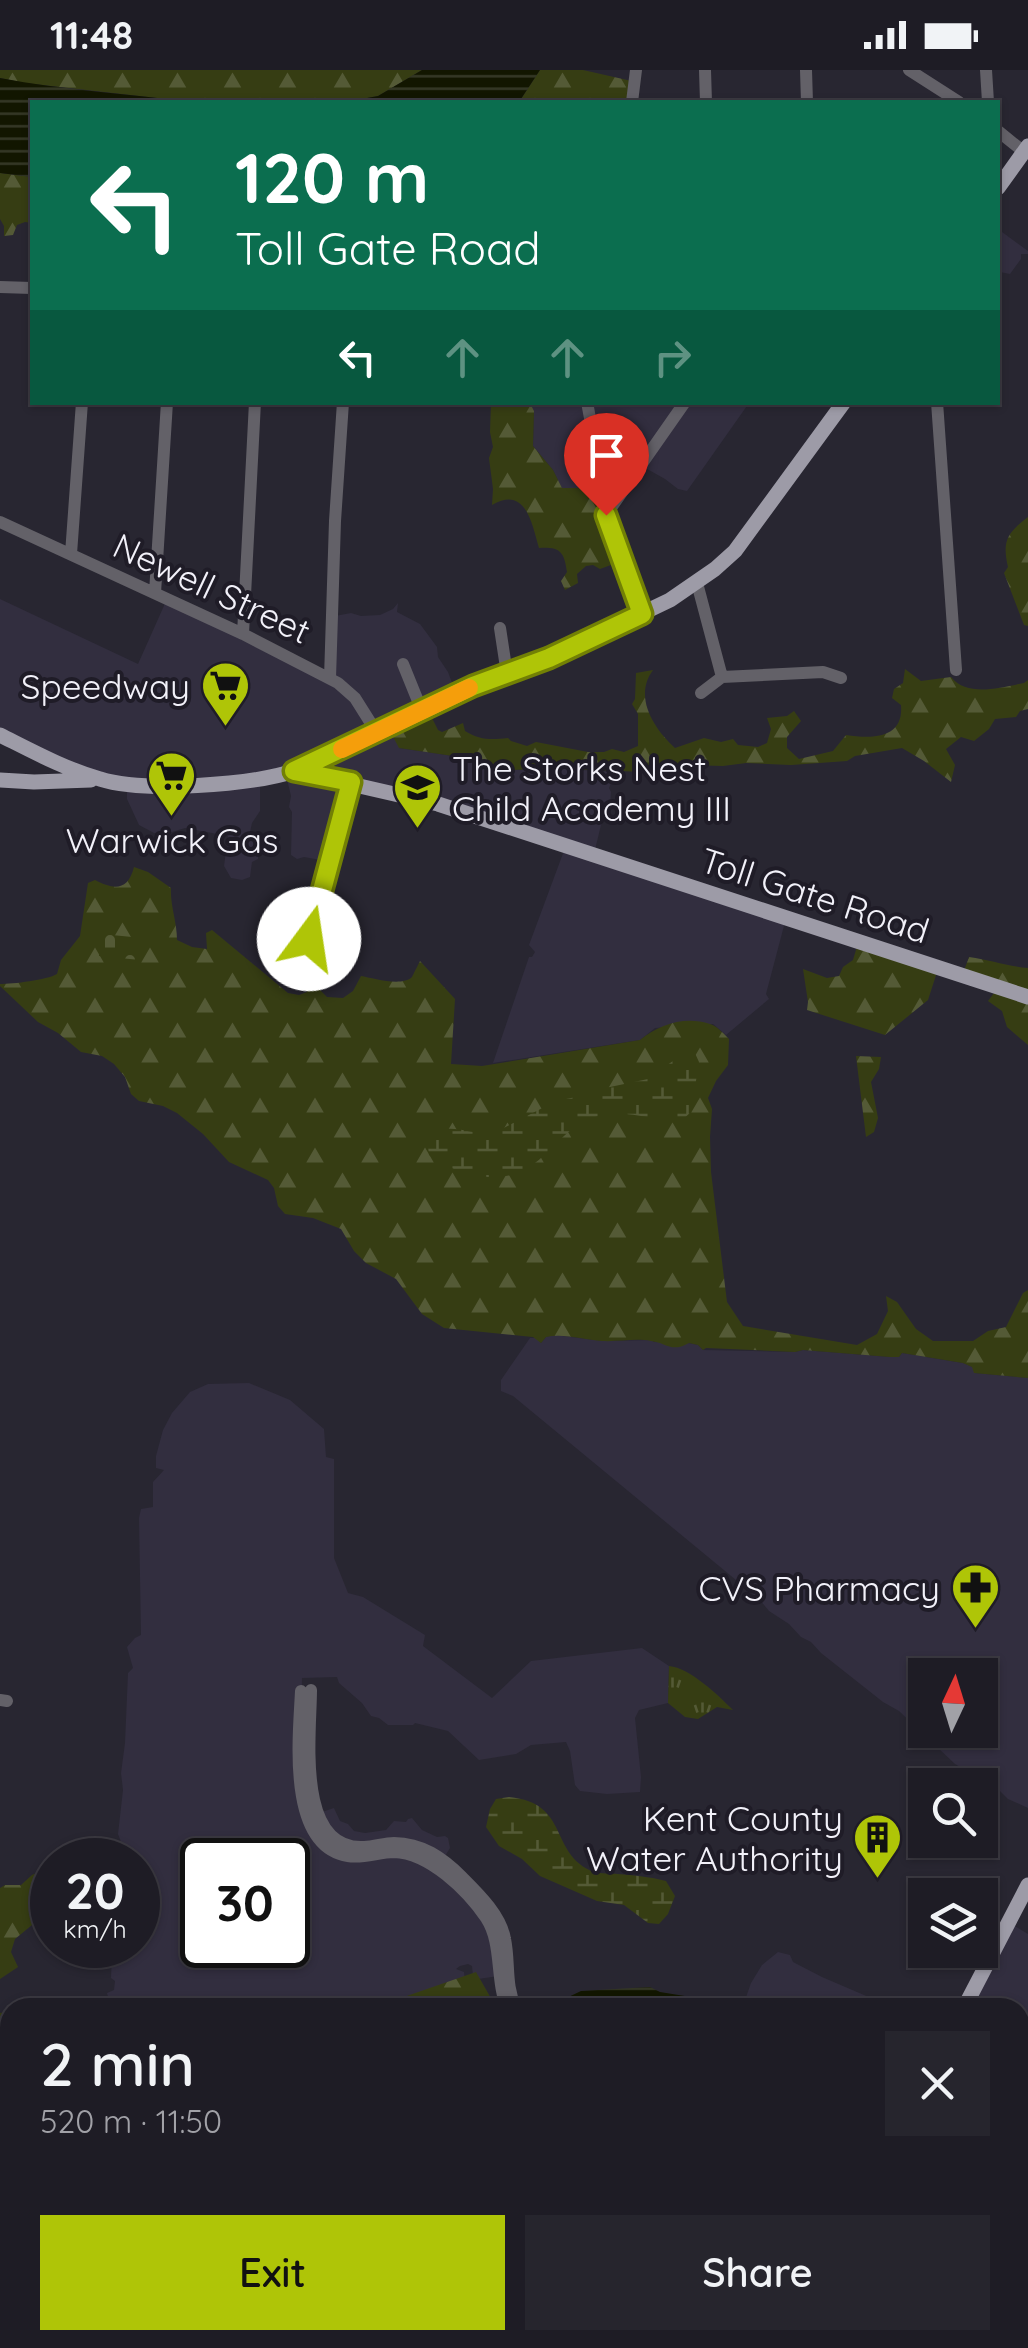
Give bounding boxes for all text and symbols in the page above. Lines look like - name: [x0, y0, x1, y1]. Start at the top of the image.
- text: 11:48: [50, 11, 133, 59]
- text: 120 m: [235, 133, 429, 221]
- icon: left: [70, 140, 200, 270]
- text: Toll Gate Road: [235, 220, 541, 276]
- icon: left: [330, 330, 385, 385]
- icon: ahead: [435, 330, 490, 385]
- icon: ahead: [540, 330, 595, 385]
- icon: right: [645, 330, 700, 385]
- pin: [564, 413, 649, 516]
- icon: arrive: [579, 428, 634, 483]
- street label: Newell Street: [106, 523, 318, 653]
- supermarket icon: Speedway: [199, 660, 251, 728]
- place label: Speedway: [21, 664, 190, 708]
- place label: The Storks Nest Child Academy III: [452, 746, 731, 830]
- supermarket icon: Warwick Gas: [146, 750, 198, 818]
- school or university icon: The Storks Nest Child Academy III: [391, 762, 443, 830]
- place label: Warwick Gas: [66, 818, 278, 862]
- street label: Toll Gate Road: [695, 837, 935, 953]
- position arrow: [257, 887, 361, 991]
- pharmacy icon: CVS Pharmacy: [949, 1562, 1001, 1630]
- place label: CVS Pharmacy: [698, 1566, 940, 1610]
- north arrow: [908, 1658, 998, 1748]
- map controls: [908, 1658, 998, 1968]
- button: search: [908, 1768, 998, 1858]
- place label: Kent County Water Authority: [586, 1796, 843, 1880]
- building icon: Kent County Water Authority: [852, 1812, 904, 1880]
- speed limit sign: 30: [180, 1838, 310, 1968]
- text: 20: [65, 1859, 125, 1922]
- button: layers: [908, 1878, 998, 1968]
- text: km/h: [63, 1913, 127, 1944]
- text: 2 min: [40, 2026, 195, 2101]
- button: close: [885, 2031, 990, 2136]
- text: 520 m · 11:50: [40, 2101, 222, 2141]
- button: Exit: [40, 2215, 505, 2330]
- button: Share: [525, 2215, 990, 2330]

